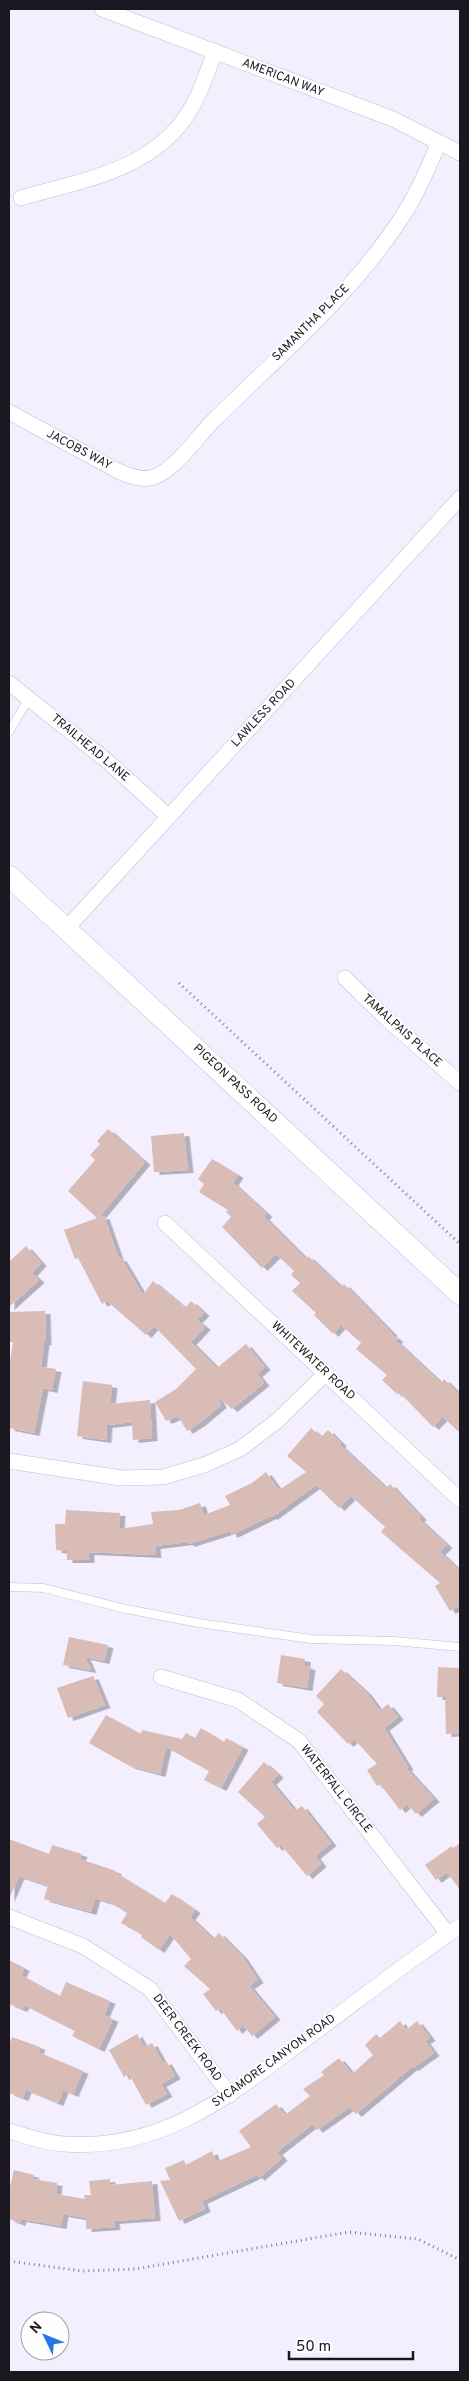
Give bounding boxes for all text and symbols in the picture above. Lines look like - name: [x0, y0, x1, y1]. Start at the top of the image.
- street label: AMERICAN WAY: [240, 55, 327, 101]
- street label: SAMANTHA PLACE: [269, 281, 353, 365]
- street label: JACOBS WAY: [43, 426, 115, 474]
- street label: LAWLESS ROAD: [228, 675, 300, 751]
- street label: TRAILHEAD LANE: [47, 711, 133, 785]
- street label: TAMALPAIS PLACE: [359, 991, 445, 1071]
- street label: PIGEON PASS ROAD: [189, 1041, 281, 1127]
- street label: WHITEWATER ROAD: [268, 1318, 358, 1404]
- street label: WATERFALL CIRCLE: [297, 1742, 375, 1836]
- street label: DEER CREEK ROAD: [149, 1991, 225, 2085]
- street label: SYCAMORE CANYON ROAD: [209, 2011, 339, 2111]
- north arrow: [20, 2311, 70, 2361]
- text: N: [27, 2319, 46, 2338]
- scale bar: [289, 2328, 413, 2360]
- text: 50 m: [296, 2338, 331, 2357]

